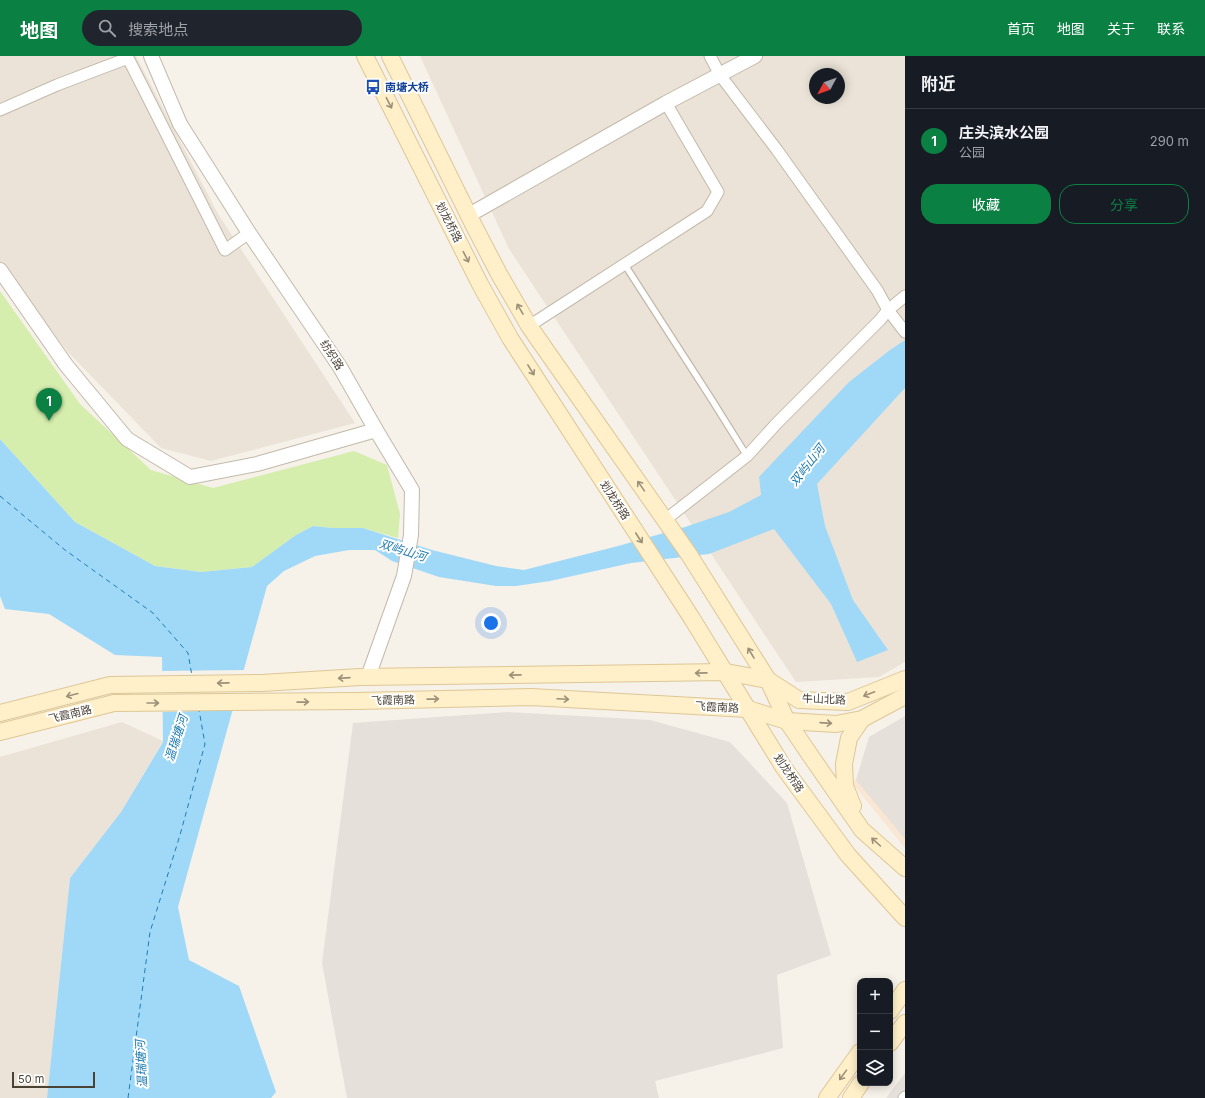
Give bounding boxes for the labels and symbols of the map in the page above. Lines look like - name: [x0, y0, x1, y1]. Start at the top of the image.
- north arrow: [809, 68, 845, 104]
- bus stop icon: 南塘大桥: [364, 78, 382, 96]
- place label: 南塘大桥: [385, 80, 429, 94]
- one-way arrow: [386, 97, 393, 109]
- street label: 划龙桥路: [433, 199, 465, 245]
- one-way arrow: [463, 251, 470, 263]
- one-way arrow: [515, 303, 523, 315]
- street label: 纺织路: [317, 337, 347, 373]
- one-way arrow: [527, 364, 535, 375]
- pin: 1: [36, 388, 62, 421]
- water label: 双屿山河: [786, 440, 829, 489]
- street label: 划龙桥路: [597, 478, 633, 522]
- one-way arrow: [637, 480, 645, 491]
- one-way arrow: [636, 532, 644, 544]
- water label: 双屿山河: [378, 536, 430, 565]
- your location: [481, 613, 501, 633]
- one-way arrow: [747, 648, 755, 659]
- one-way arrow: [695, 669, 708, 677]
- one-way arrow: [509, 671, 522, 679]
- one-way arrow: [338, 674, 351, 681]
- one-way arrow: [217, 679, 230, 687]
- one-way arrow: [863, 690, 875, 698]
- one-way arrow: [66, 691, 79, 699]
- street label: 牛山北路: [802, 691, 846, 707]
- street label: 飞霞南路: [371, 693, 415, 707]
- one-way arrow: [426, 695, 439, 703]
- one-way arrow: [556, 695, 569, 702]
- one-way arrow: [296, 698, 309, 706]
- one-way arrow: [146, 699, 159, 707]
- street label: 飞霞南路: [695, 699, 739, 715]
- street label: 飞霞南路: [47, 702, 93, 726]
- water label: 温瑞塘河: [161, 711, 191, 763]
- one-way arrow: [819, 720, 832, 727]
- street label: 划龙桥路: [771, 751, 807, 795]
- one-way arrow: [871, 837, 881, 847]
- water label: 温瑞塘河: [132, 1038, 150, 1088]
- one-way arrow: [839, 1069, 848, 1080]
- scale bar: [12, 1070, 95, 1089]

